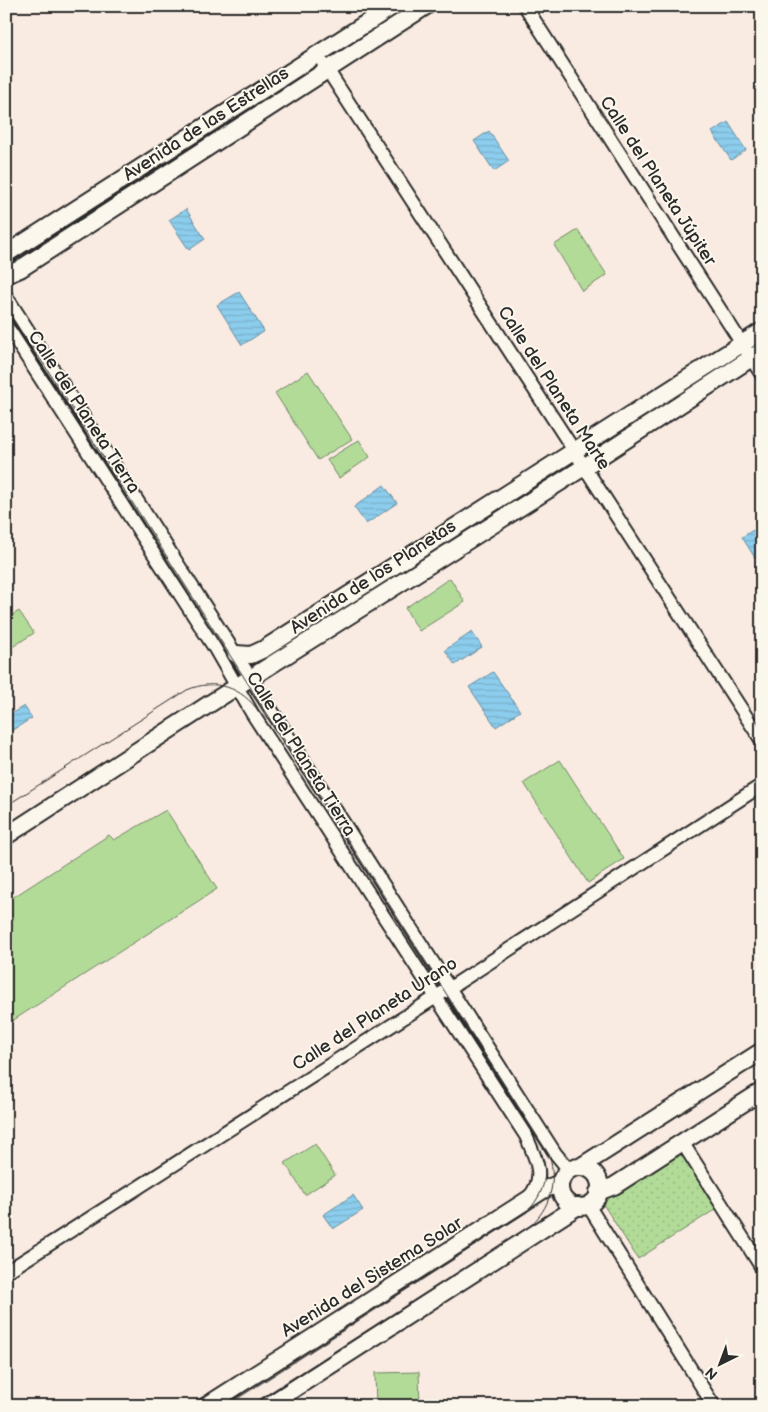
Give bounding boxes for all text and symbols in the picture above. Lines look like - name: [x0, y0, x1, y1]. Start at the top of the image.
- street label: Avenida de las Estrellas: [119, 63, 293, 185]
- street label: Calle del Planeta Júpiter: [595, 92, 721, 270]
- street label: Calle del Planeta Marte: [493, 302, 615, 474]
- street label: Calle del Planeta Tierra: [24, 327, 144, 497]
- street label: Avenida de los Planetas: [286, 515, 460, 638]
- street label: Calle del Planeta Tierra: [242, 668, 360, 840]
- street label: Calle del Planeta Urano: [289, 953, 461, 1075]
- street label: Avenida del Sistema Solar: [277, 1212, 467, 1341]
- north arrow: [696, 1340, 746, 1390]
- text: N: [702, 1363, 721, 1383]

